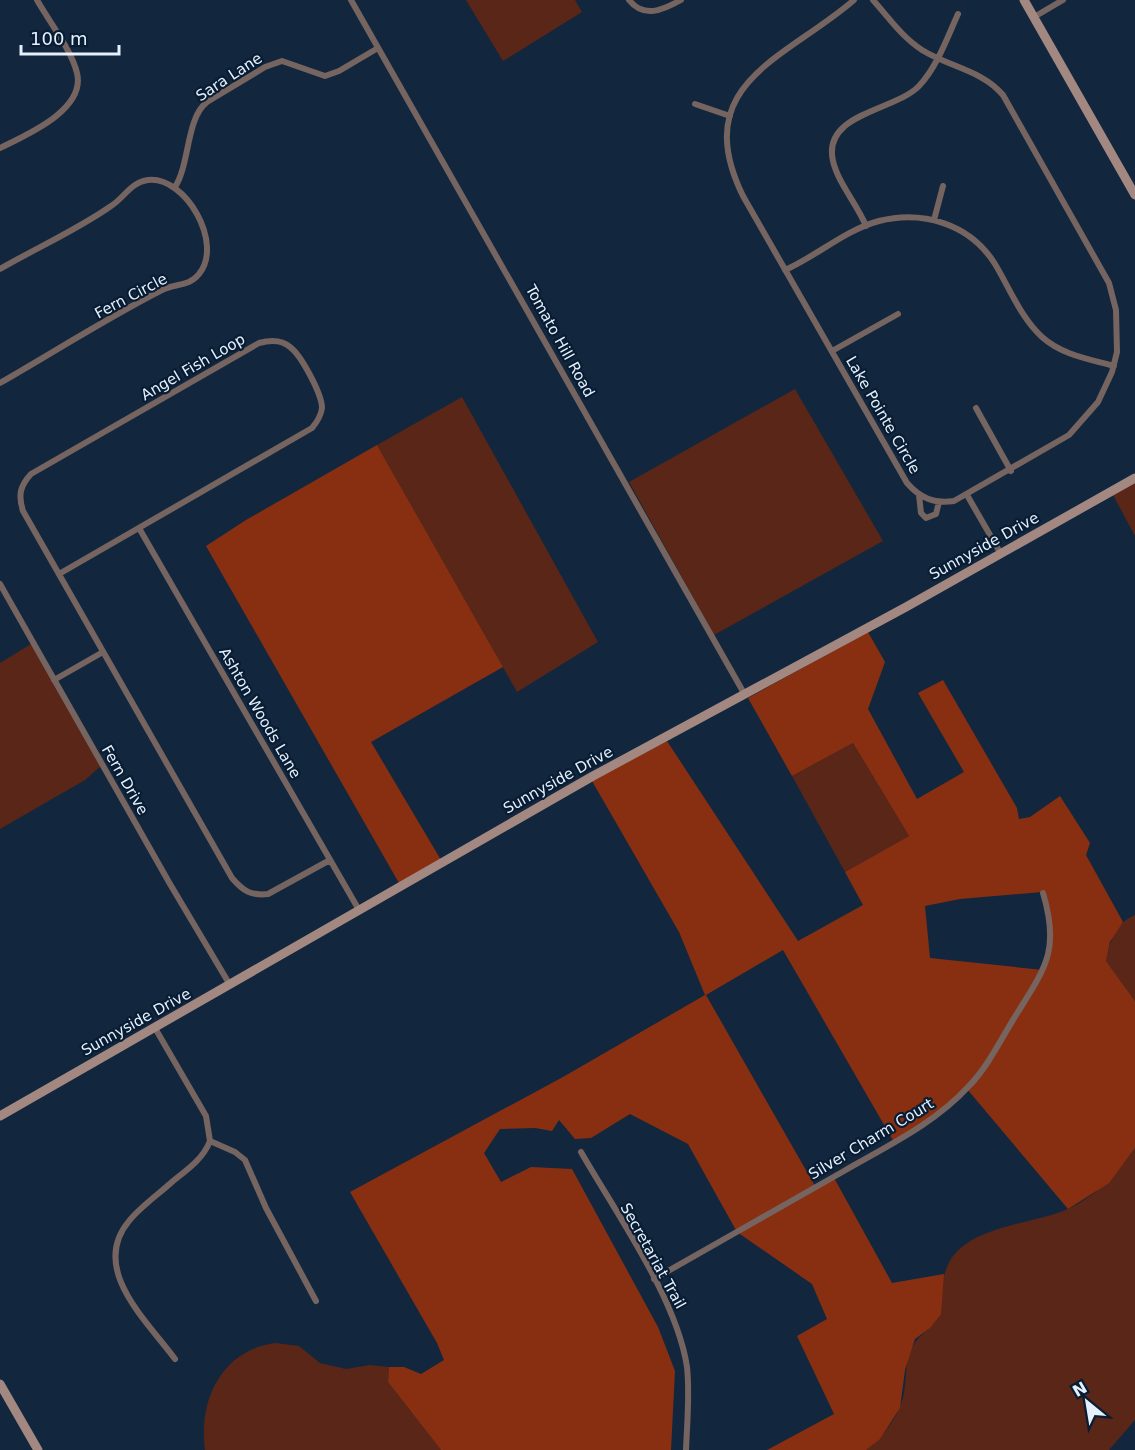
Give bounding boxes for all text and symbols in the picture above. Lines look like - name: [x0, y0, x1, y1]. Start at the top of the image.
- scale bar: [21, 18, 118, 56]
- text: 100 m: [30, 28, 88, 49]
- street label: Sara Lane: [193, 49, 265, 105]
- street label: Fern Circle: [92, 269, 170, 323]
- street label: Tomato Hill Road: [521, 281, 598, 400]
- street label: Angel Fish Loop: [138, 330, 248, 404]
- street label: Lake Pointe Circle: [842, 353, 924, 477]
- street label: Sunnyside Drive: [926, 508, 1042, 584]
- street label: Ashton Woods Lane: [215, 645, 305, 781]
- street label: Fern Drive: [98, 742, 152, 818]
- street label: Sunnyside Drive: [500, 742, 616, 818]
- street label: Sunnyside Drive: [78, 984, 194, 1060]
- street label: Silver Charm Court: [805, 1095, 937, 1183]
- street label: Secretariat Trail: [617, 1200, 689, 1312]
- north arrow: [1057, 1372, 1117, 1432]
- text: N: [1069, 1378, 1090, 1401]

